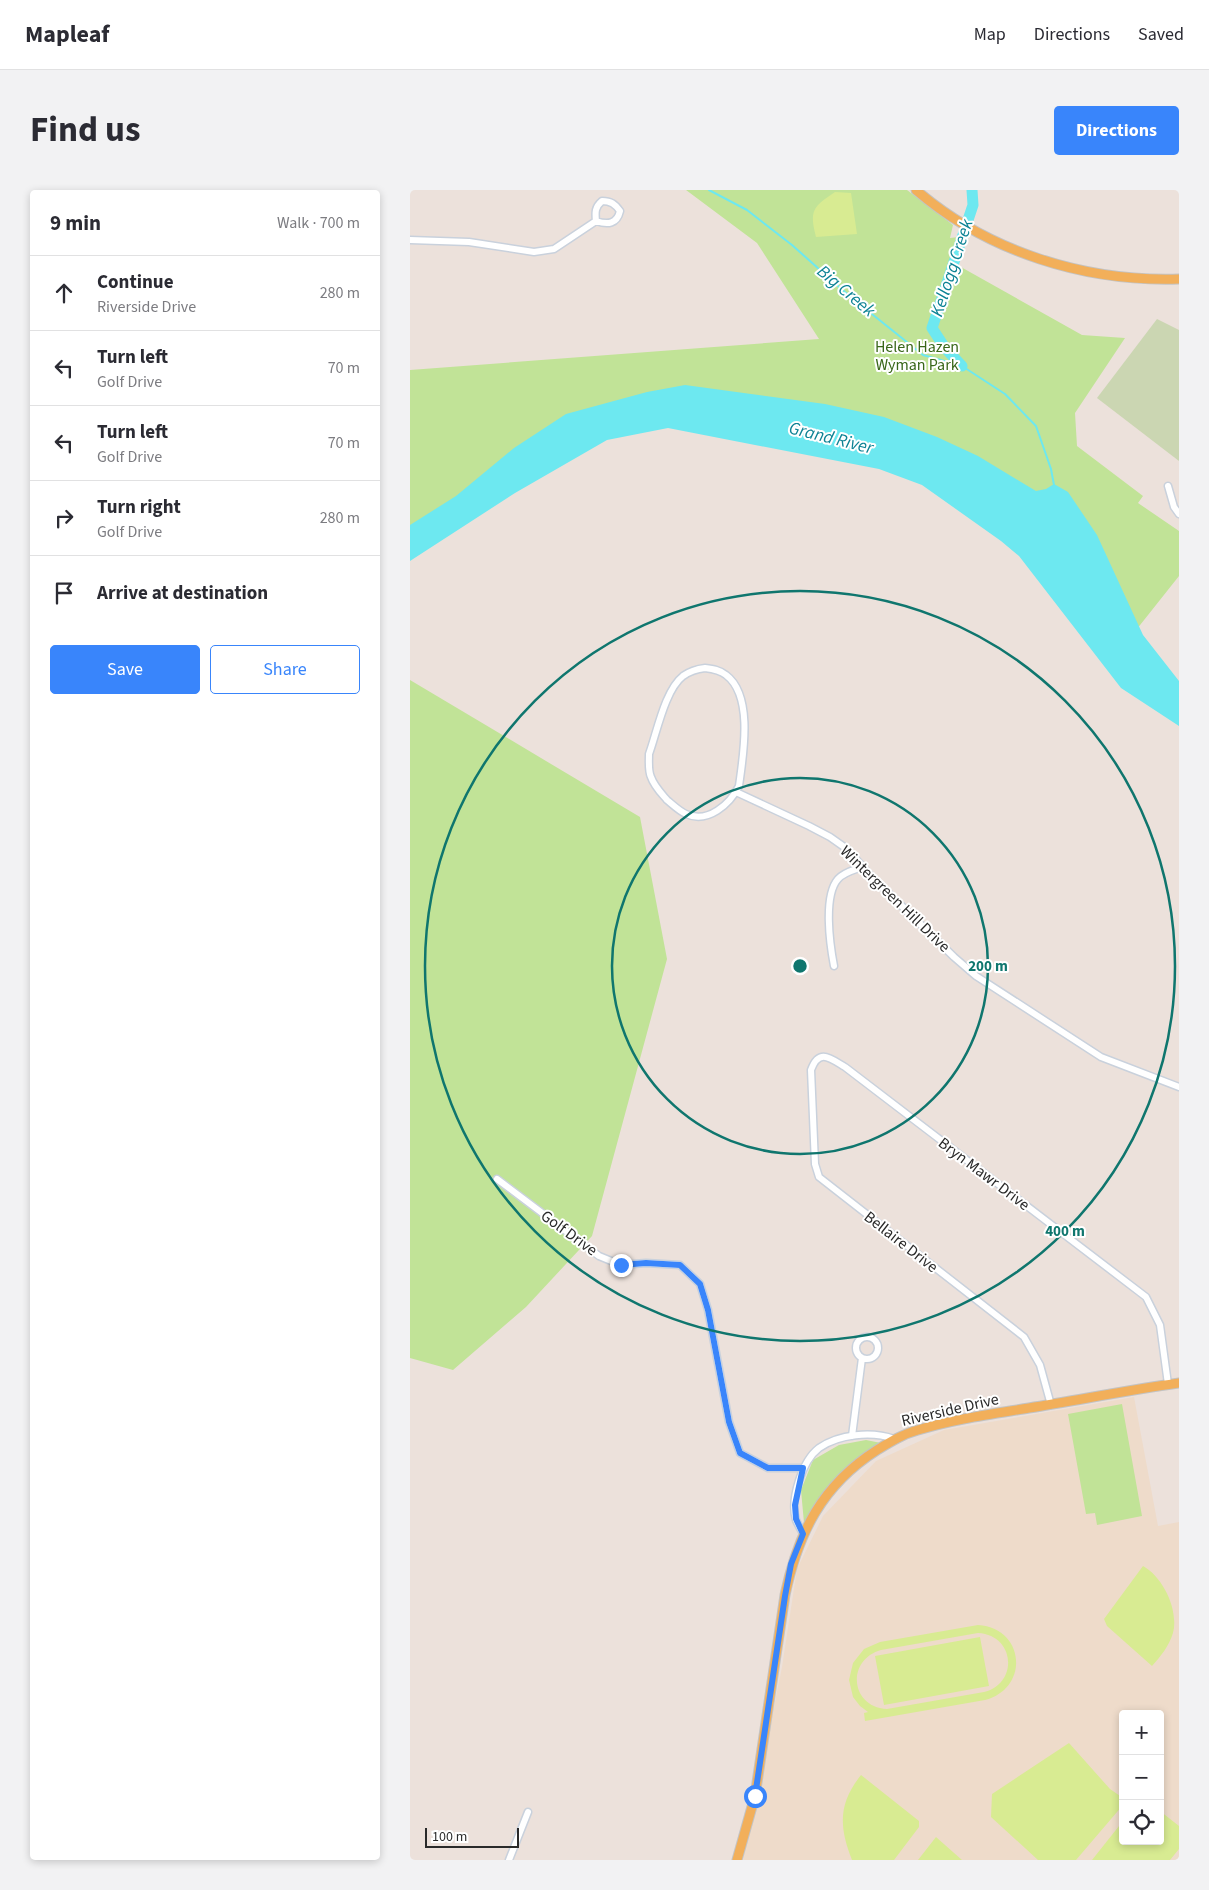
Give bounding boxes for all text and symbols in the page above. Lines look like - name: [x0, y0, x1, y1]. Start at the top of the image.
- text: Mapleaf: [25, 17, 110, 52]
- text: Map: [974, 22, 1006, 47]
- text: Directions: [1034, 22, 1110, 47]
- text: Saved: [1138, 22, 1184, 47]
- text: Find us: [30, 105, 140, 155]
- button: Directions: [1054, 106, 1179, 155]
- text: 9 min: [50, 208, 101, 238]
- text: Walk · 700 m: [277, 212, 360, 234]
- water label: Kellogg Creek: [924, 216, 980, 320]
- water label: Big Creek: [811, 259, 881, 323]
- text: Continue: [97, 269, 174, 296]
- icon: ahead: [50, 279, 78, 307]
- text: 280 m: [320, 282, 360, 304]
- text: Riverside Drive: [97, 296, 196, 318]
- park label: Helen Hazen Wyman Park: [875, 336, 959, 376]
- text: Turn left: [97, 344, 168, 371]
- icon: left: [50, 354, 78, 382]
- text: 70 m: [328, 357, 360, 379]
- text: Golf Drive: [97, 371, 162, 393]
- water label: Grand River: [786, 415, 877, 461]
- text: Turn left: [97, 419, 168, 446]
- icon: left: [50, 429, 78, 457]
- text: 70 m: [328, 432, 360, 454]
- text: Golf Drive: [97, 446, 162, 468]
- text: Turn right: [97, 494, 181, 521]
- icon: right: [50, 504, 78, 532]
- text: 280 m: [320, 507, 360, 529]
- text: Golf Drive: [97, 521, 162, 543]
- icon: arrive: [50, 579, 78, 607]
- text: Arrive at destination: [97, 580, 268, 607]
- button: Save: [50, 645, 200, 694]
- button: Share: [210, 645, 360, 694]
- street label: Wintergreen Hill Drive: [835, 841, 955, 957]
- text: 200 m: [968, 956, 1008, 977]
- centre of rings: [791, 957, 809, 975]
- street label: Bryn Mawr Drive: [934, 1132, 1034, 1216]
- street label: Golf Drive: [536, 1205, 602, 1261]
- street label: Bellaire Drive: [859, 1206, 943, 1278]
- text: 400 m: [1045, 1221, 1085, 1242]
- route end: [610, 1254, 633, 1277]
- street label: Riverside Drive: [899, 1388, 1001, 1432]
- map controls: [1119, 1710, 1164, 1845]
- button: +: [1119, 1710, 1164, 1755]
- button: −: [1119, 1755, 1164, 1800]
- route start: [744, 1785, 767, 1808]
- button: locate: [1119, 1800, 1164, 1845]
- scale bar: [425, 1825, 519, 1848]
- text: 100 m: [432, 1827, 467, 1847]

